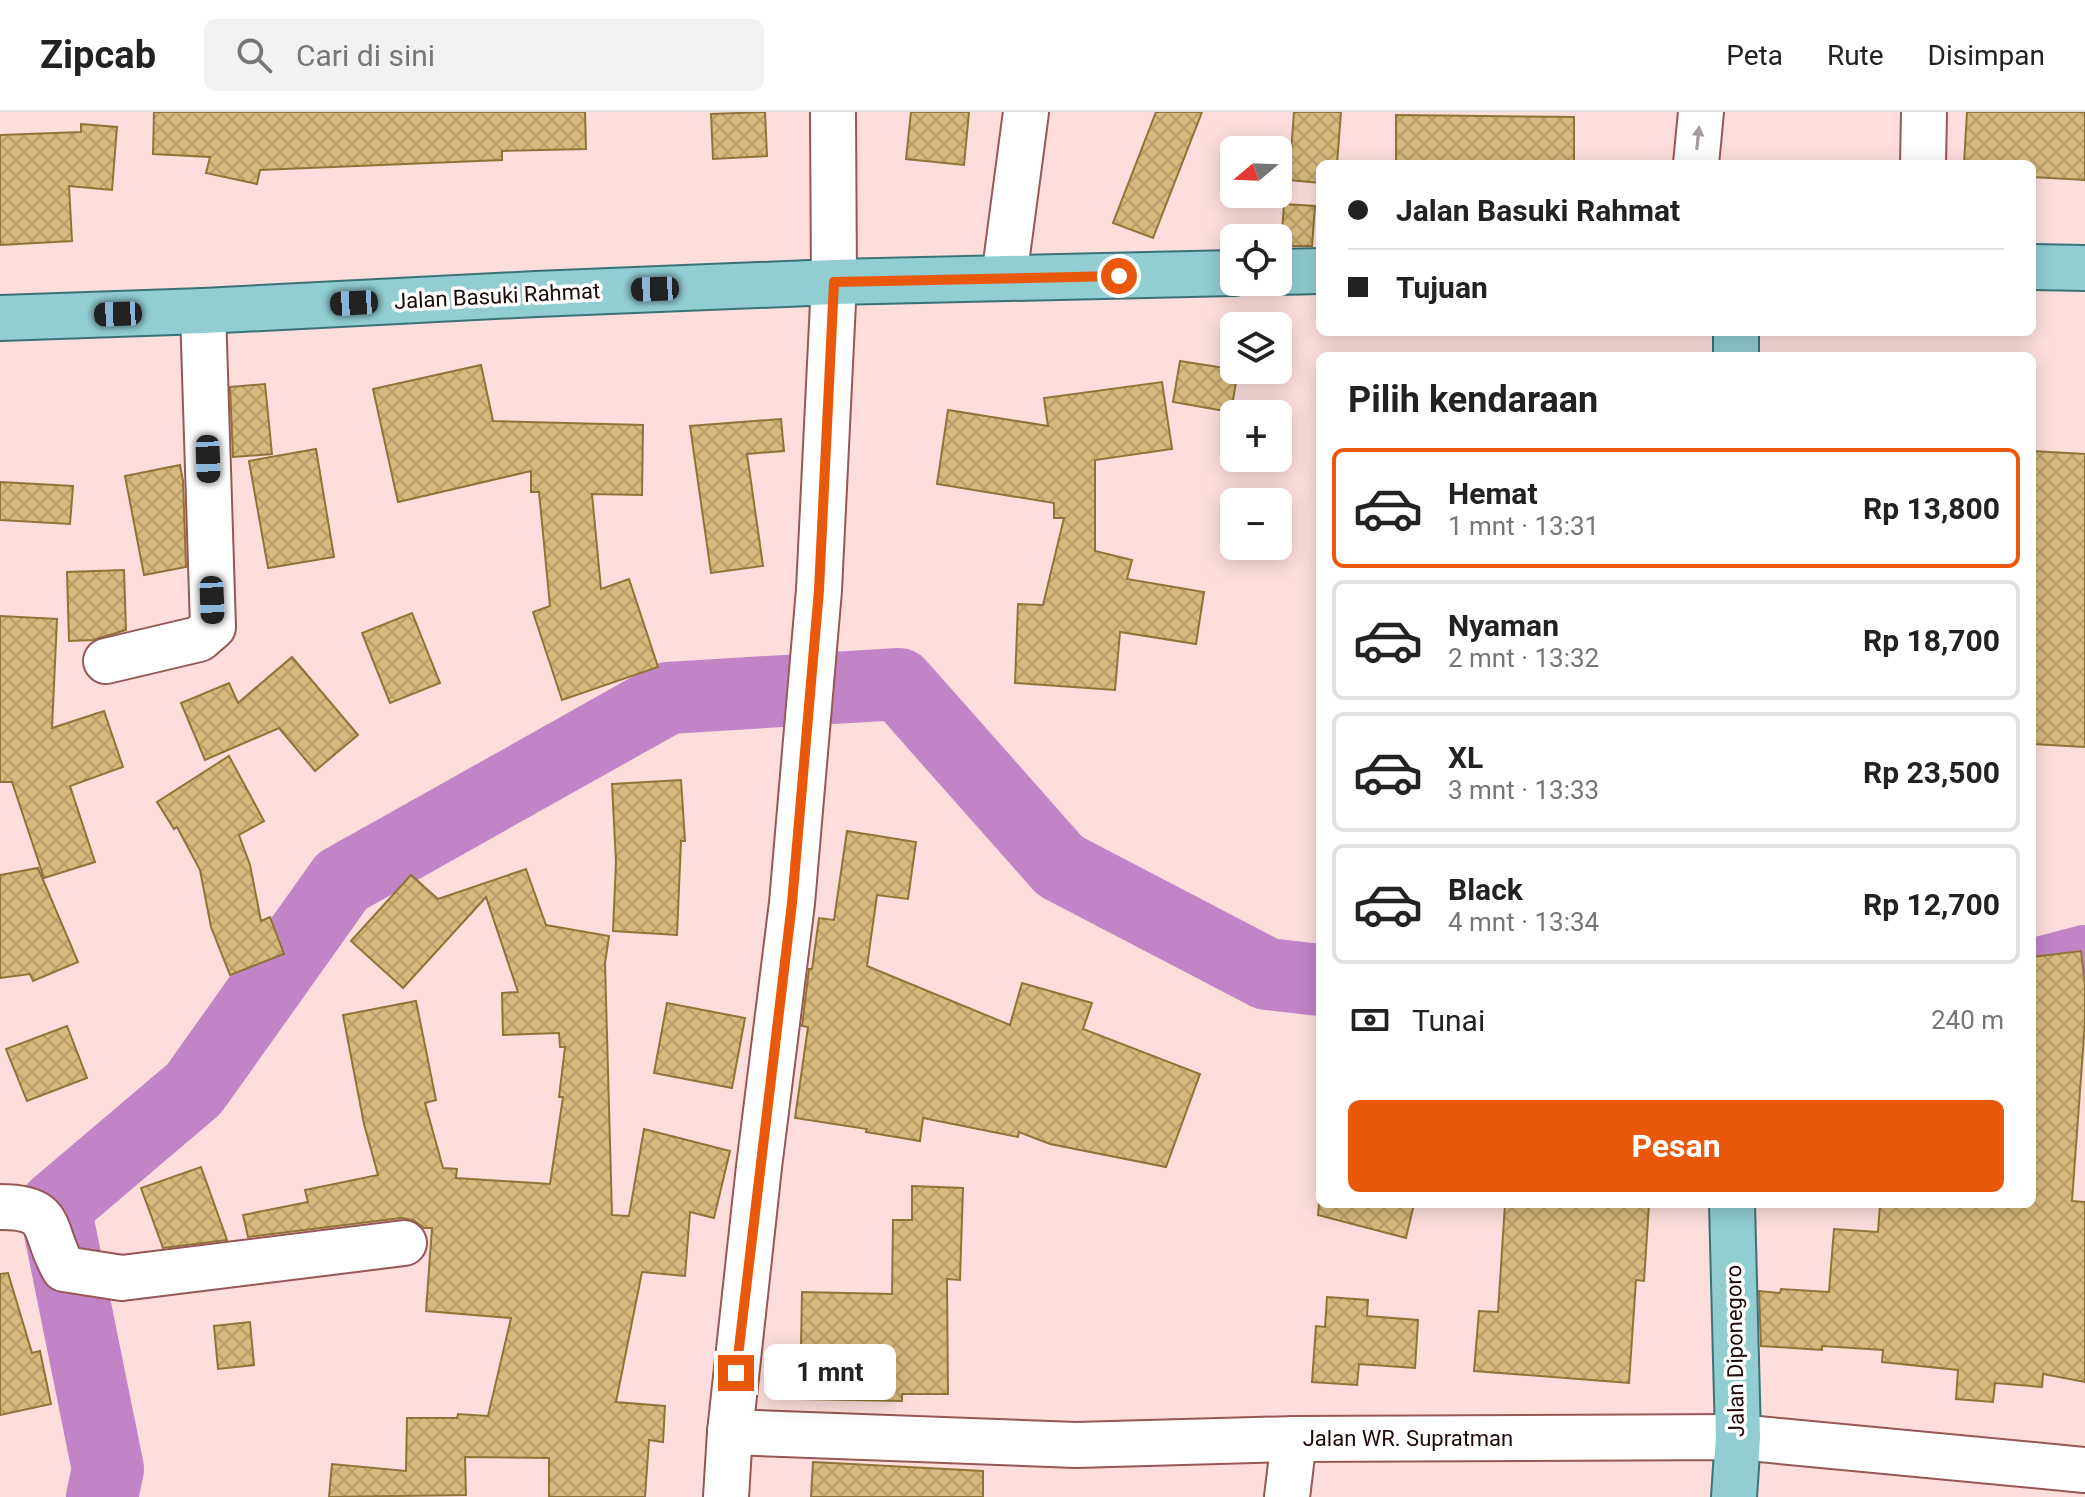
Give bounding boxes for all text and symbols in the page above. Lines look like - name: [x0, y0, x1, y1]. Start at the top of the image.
- search box: [204, 19, 764, 91]
- text: Zipcab: [40, 33, 156, 77]
- icon: search: [232, 33, 276, 77]
- text: Cari di sini: [296, 38, 435, 73]
- text: Peta: [1726, 39, 1783, 72]
- text: Rute: [1827, 39, 1884, 72]
- text: Disimpan: [1928, 39, 2045, 72]
- one-way arrow: [1692, 125, 1705, 150]
- north arrow: [1220, 136, 1292, 208]
- map controls: [1220, 136, 1292, 560]
- text: Jalan Basuki Rahmat: [1396, 193, 1680, 228]
- button: locate: [1220, 224, 1292, 296]
- route start: [1101, 258, 1137, 294]
- text: Tujuan: [1396, 270, 1488, 305]
- car: [631, 276, 679, 302]
- street label: Jalan Basuki Rahmat: [393, 278, 601, 314]
- car: [329, 290, 379, 316]
- car: [94, 301, 142, 327]
- button: layers: [1220, 312, 1292, 384]
- text: Pilih kendaraan: [1348, 379, 1598, 421]
- button: +: [1220, 400, 1292, 472]
- car: [195, 435, 221, 483]
- icon: car: [1352, 472, 1424, 544]
- text: Hemat: [1448, 476, 1538, 511]
- button: −: [1220, 488, 1292, 560]
- text: Rp 13,800: [1863, 491, 2000, 526]
- text: 1 mnt · 13:31: [1448, 511, 1599, 541]
- car: [199, 576, 225, 624]
- icon: car: [1352, 604, 1424, 676]
- text: Nyaman: [1448, 608, 1559, 643]
- text: Rp 18,700: [1863, 623, 2000, 658]
- text: 2 mnt · 13:32: [1448, 643, 1599, 673]
- icon: car: [1352, 736, 1424, 808]
- text: XL: [1448, 740, 1483, 775]
- text: Rp 23,500: [1863, 755, 2000, 790]
- text: 3 mnt · 13:33: [1448, 775, 1599, 805]
- icon: car: [1352, 868, 1424, 940]
- text: Black: [1448, 872, 1523, 907]
- text: Rp 12,700: [1863, 887, 2000, 922]
- text: 4 mnt · 13:34: [1448, 907, 1599, 937]
- icon: cash: [1348, 998, 1392, 1042]
- text: Tunai: [1412, 1003, 1485, 1038]
- text: 240 m: [1931, 1005, 2004, 1035]
- button: Pesan: [1348, 1100, 2004, 1192]
- street label: Jalan Diponegoro: [1721, 1265, 1749, 1437]
- callout: 1 mnt: [764, 1345, 896, 1401]
- route end: [718, 1355, 754, 1391]
- text: 1 mnt: [796, 1357, 864, 1387]
- street label: Jalan WR. Supratman: [1303, 1426, 1513, 1451]

